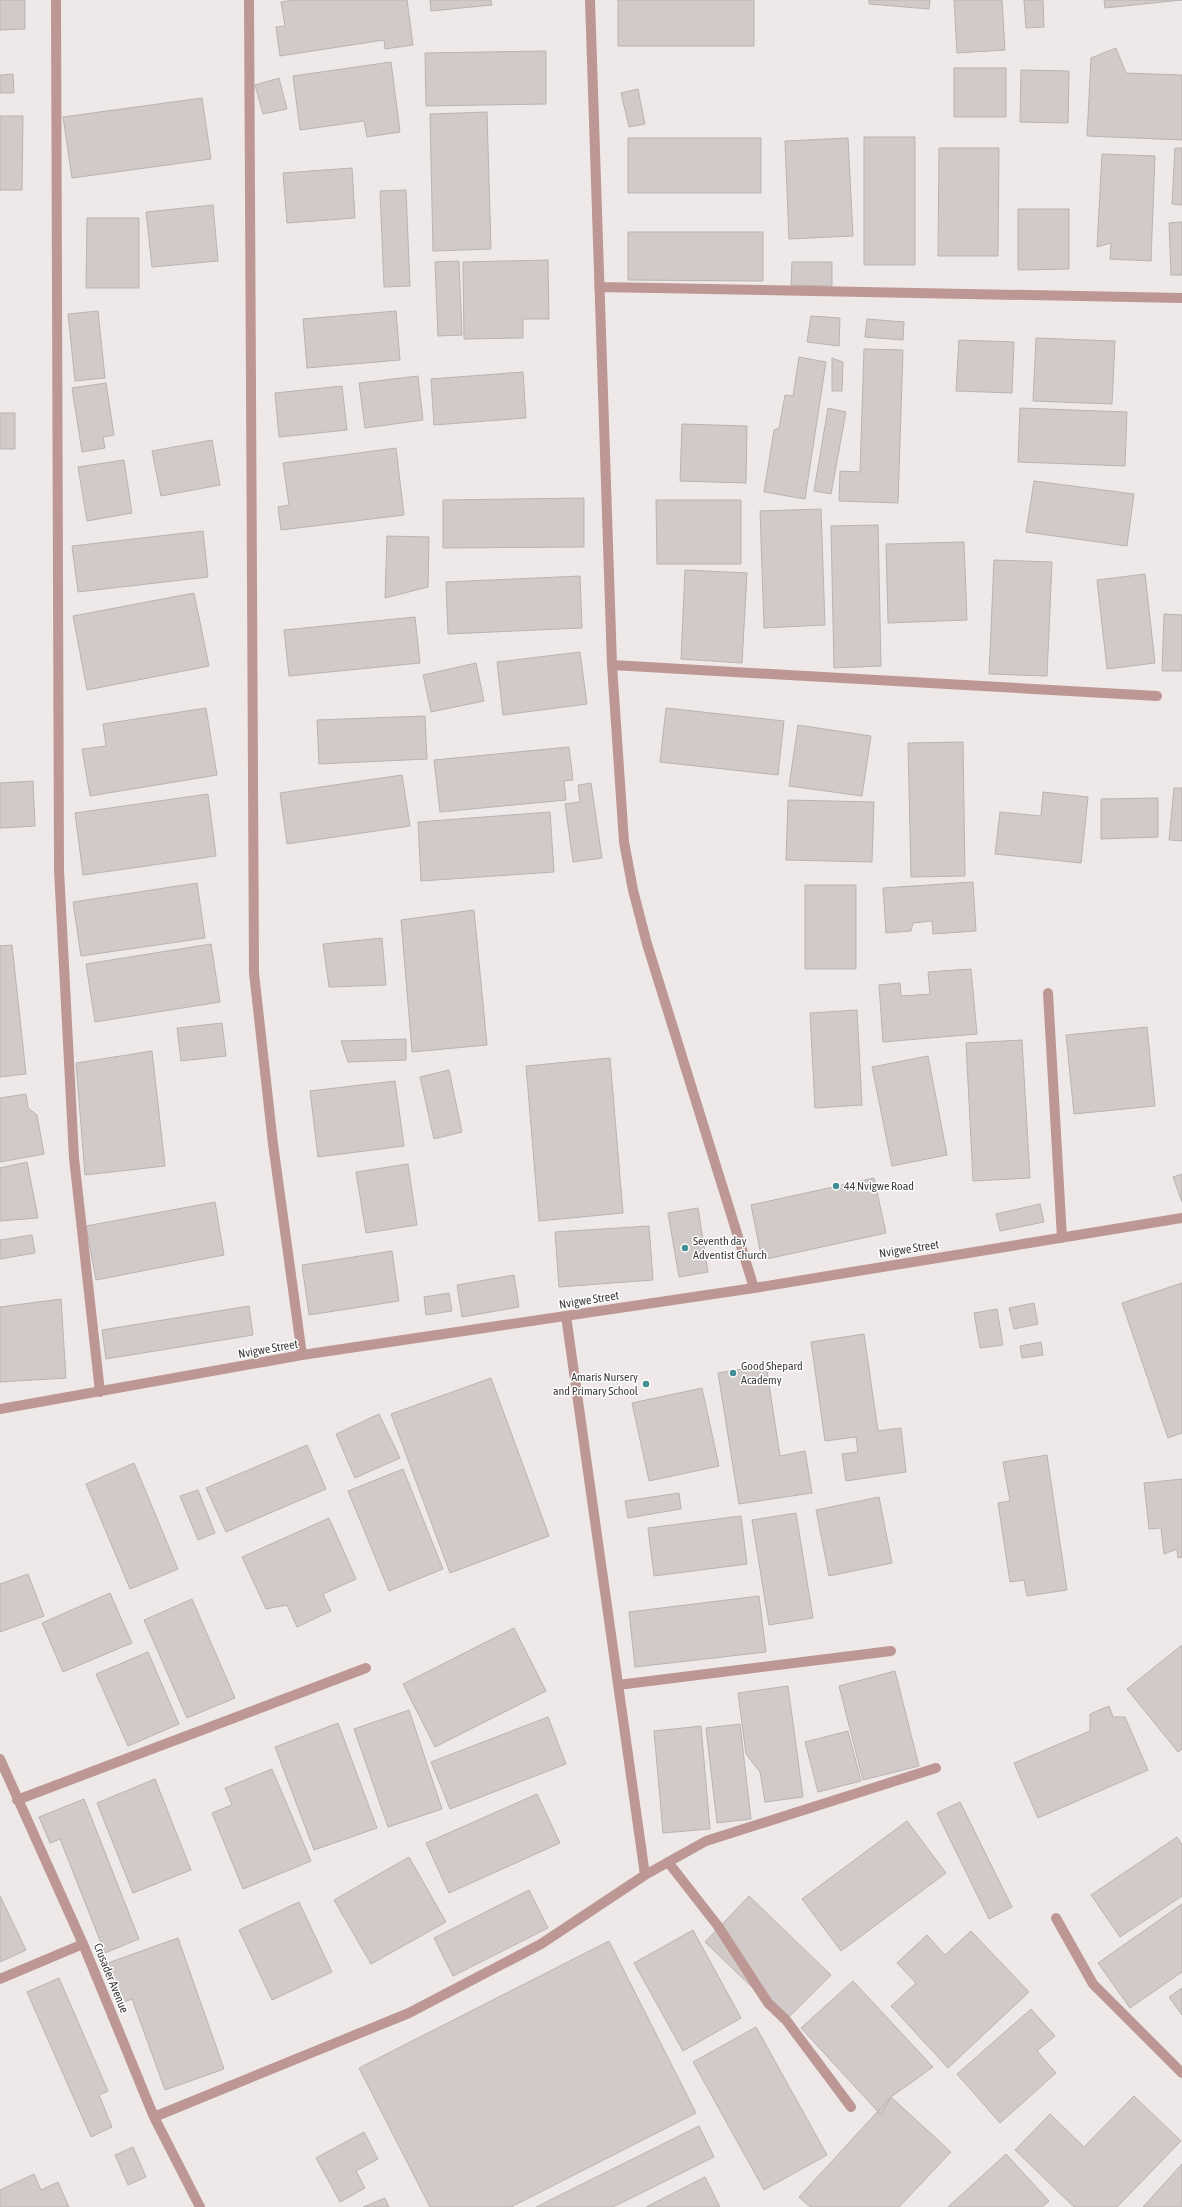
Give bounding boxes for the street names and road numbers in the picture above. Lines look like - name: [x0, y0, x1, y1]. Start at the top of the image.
- street label: Nvigwe Street: [878, 1237, 940, 1261]
- street label: Nvigwe Street: [558, 1288, 620, 1312]
- street label: Nvigwe Street: [237, 1337, 299, 1361]
- street label: Crusader Avenue: [91, 1941, 131, 2015]

